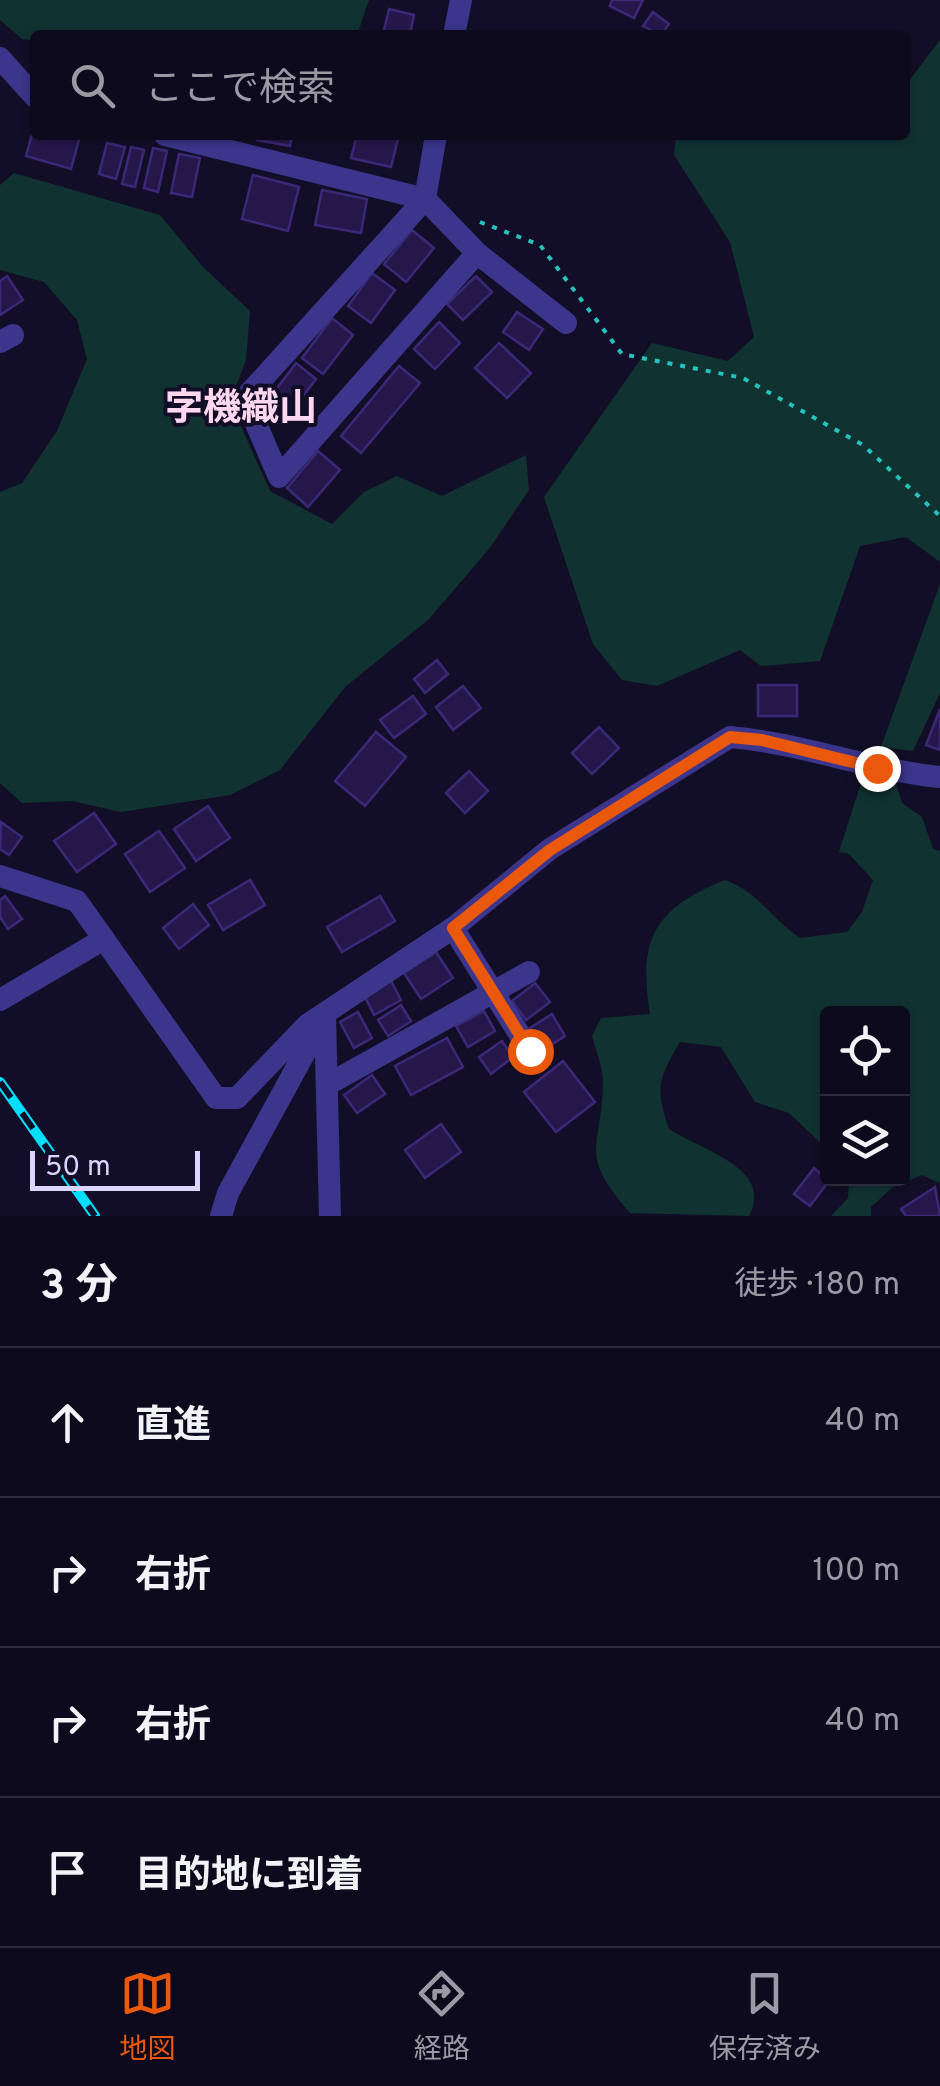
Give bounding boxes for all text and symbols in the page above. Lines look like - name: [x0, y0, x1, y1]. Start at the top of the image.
- search box: [30, 30, 910, 140]
- icon: search: [65, 58, 120, 113]
- text: ここで検索: [145, 66, 335, 115]
- district label: 字機織山: [165, 386, 317, 435]
- route end: [855, 746, 901, 792]
- map controls: [820, 1006, 910, 1186]
- button: locate: [820, 1006, 910, 1096]
- route start: [508, 1029, 554, 1075]
- button: layers: [820, 1096, 910, 1186]
- scale bar: [30, 1146, 200, 1190]
- text: 50 m: [45, 1150, 111, 1186]
- text: 3 分: [40, 1261, 118, 1314]
- text: 徒歩 · 180 m: [735, 1266, 900, 1306]
- icon: ahead: [40, 1395, 95, 1450]
- text: 40 m: [825, 1402, 900, 1442]
- text: 直進: [135, 1403, 211, 1452]
- icon: right: [40, 1545, 95, 1600]
- text: 100 m: [813, 1552, 900, 1592]
- text: 右折: [135, 1553, 211, 1602]
- icon: right: [40, 1695, 95, 1750]
- text: 40 m: [825, 1702, 900, 1742]
- text: 右折: [135, 1703, 211, 1752]
- icon: arrive: [40, 1845, 95, 1900]
- text: 目的地に到着: [135, 1853, 363, 1902]
- tab: 地図: [119, 1966, 175, 2069]
- tab: 経路: [414, 1966, 470, 2069]
- tab: 保存済み: [709, 1966, 821, 2069]

